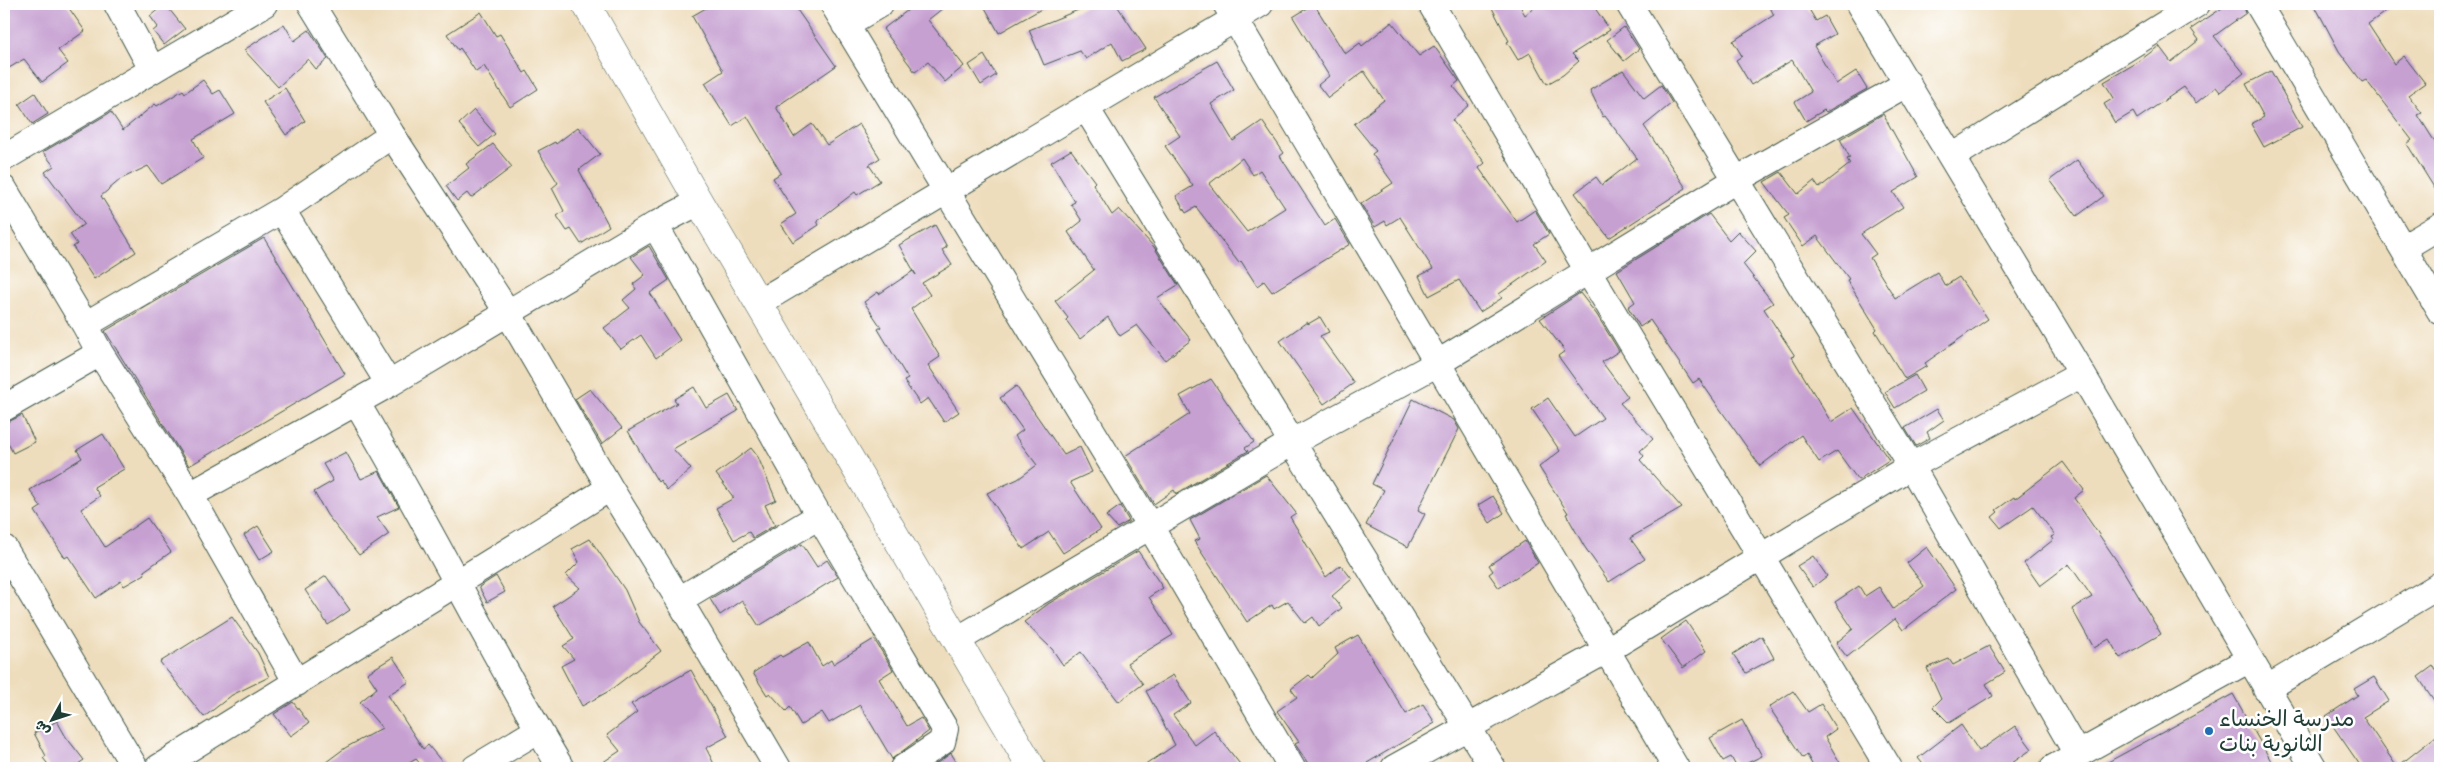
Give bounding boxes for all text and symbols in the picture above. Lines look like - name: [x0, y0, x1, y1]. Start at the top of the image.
- north arrow: [28, 694, 78, 744]
- place label: مدرسة الخنساء الثانوية بنات: [2219, 705, 2354, 762]
- text: ش: [30, 715, 56, 740]
- marker: مدرسة الخنساء الثانوية بنات: [2203, 725, 2215, 737]

